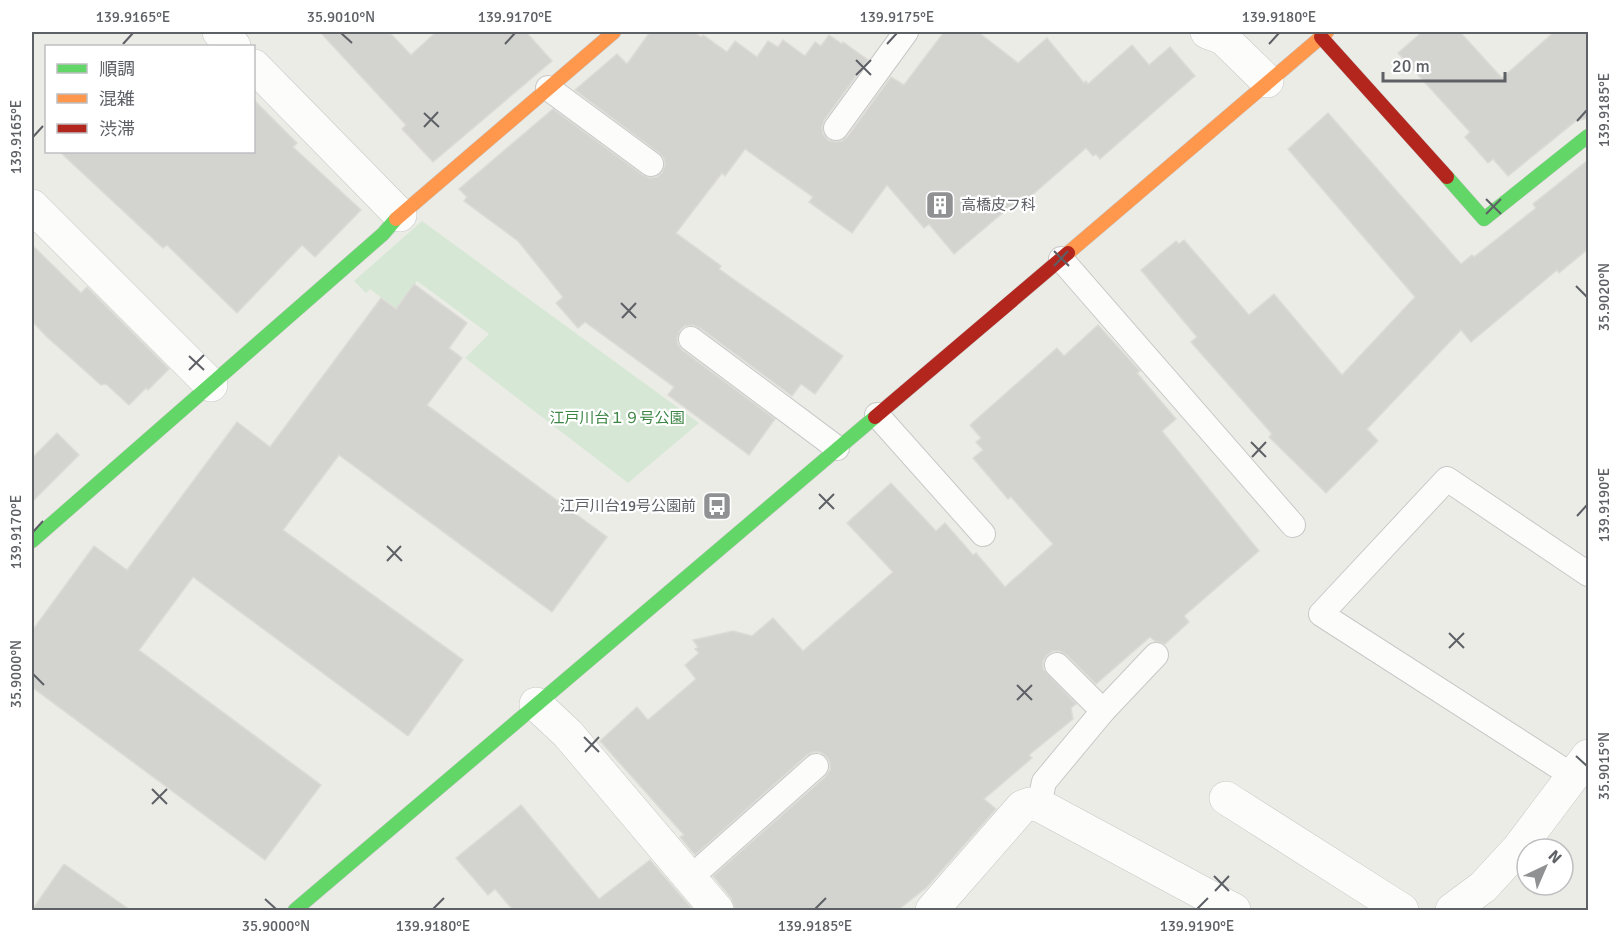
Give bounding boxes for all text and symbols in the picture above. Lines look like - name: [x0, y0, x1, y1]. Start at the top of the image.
- text: 139.9165°E: [96, 8, 170, 26]
- text: 35.9010°N: [307, 8, 375, 26]
- text: 139.9170°E: [478, 8, 552, 26]
- text: 139.9175°E: [860, 8, 934, 26]
- text: 139.9180°E: [1242, 8, 1316, 26]
- legend: [45, 45, 255, 153]
- scale bar: [1383, 45, 1504, 83]
- text: 20 m: [1392, 55, 1430, 77]
- text: 順調: [99, 58, 135, 80]
- text: 139.9185°E: [1595, 73, 1613, 147]
- text: 混雑: [99, 88, 135, 110]
- text: 139.9165°E: [7, 100, 25, 174]
- text: 渋滞: [99, 118, 135, 140]
- building icon: 高橋皮フ科: [924, 189, 956, 221]
- place label: 高橋皮フ科: [961, 196, 1036, 214]
- text: 35.9020°N: [1595, 263, 1613, 331]
- park label: 江戸川台１９号公園: [549, 409, 685, 427]
- text: 139.9190°E: [1595, 468, 1613, 542]
- bus stop icon: 江戸川台19号公園前: [701, 490, 733, 522]
- text: 139.9170°E: [7, 495, 25, 569]
- place label: 江戸川台19号公園前: [560, 497, 696, 515]
- text: 35.9000°N: [7, 640, 25, 708]
- text: 35.9015°N: [1595, 732, 1613, 800]
- north arrow: [1515, 837, 1575, 897]
- text: N: [1544, 846, 1566, 868]
- text: 35.9000°N: [242, 917, 310, 935]
- text: 139.9180°E: [396, 917, 470, 935]
- text: 139.9185°E: [778, 917, 852, 935]
- text: 139.9190°E: [1160, 917, 1234, 935]

